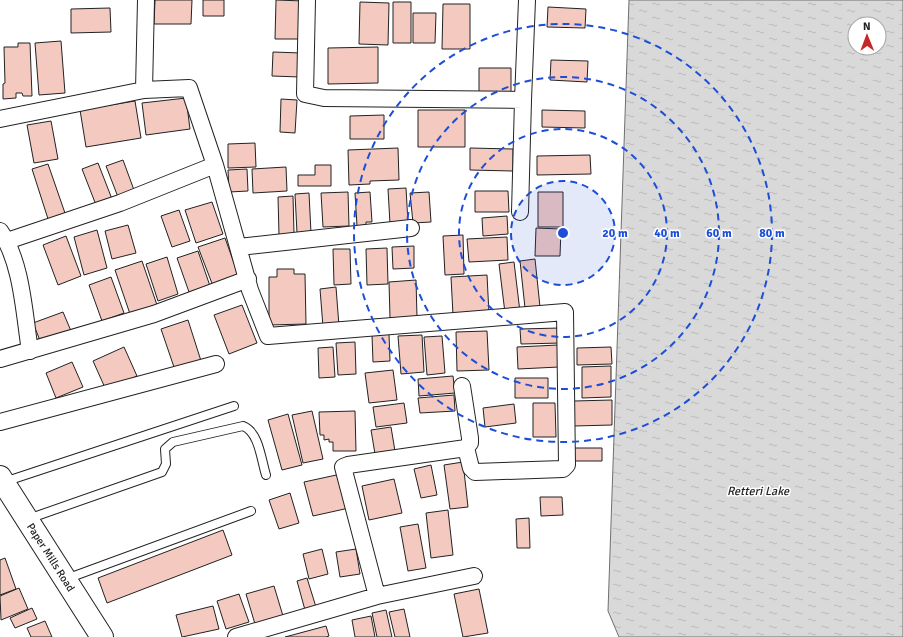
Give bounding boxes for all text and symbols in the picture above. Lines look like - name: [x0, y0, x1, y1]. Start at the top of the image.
- north arrow: [847, 16, 887, 56]
- text: N: [863, 20, 871, 33]
- centre of rings: [556, 226, 570, 240]
- text: 20 m: [602, 226, 628, 241]
- text: 40 m: [654, 226, 680, 241]
- text: 60 m: [706, 226, 732, 241]
- text: 80 m: [759, 226, 785, 241]
- water label: Retteri Lake: [727, 484, 790, 499]
- street label: Paper Mills Road: [24, 521, 78, 594]

